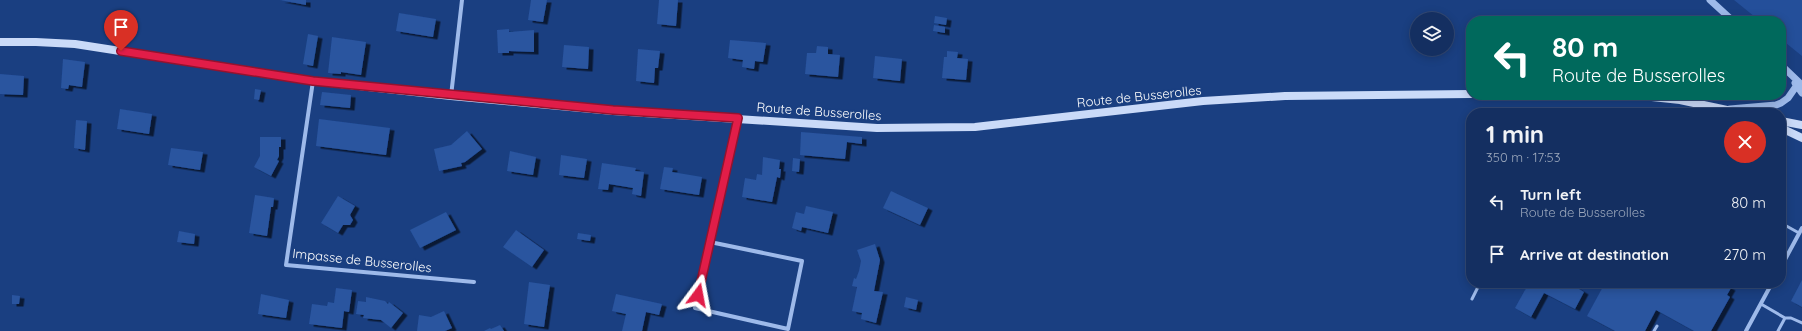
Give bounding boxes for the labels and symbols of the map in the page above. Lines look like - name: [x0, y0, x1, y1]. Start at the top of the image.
- pin: [104, 10, 138, 51]
- street label: Route de Busserolles: [1076, 82, 1202, 110]
- street label: Route de Busserolles: [756, 99, 882, 123]
- street label: Impasse de Busserolles: [292, 245, 432, 275]
- position arrow: [677, 274, 719, 316]

